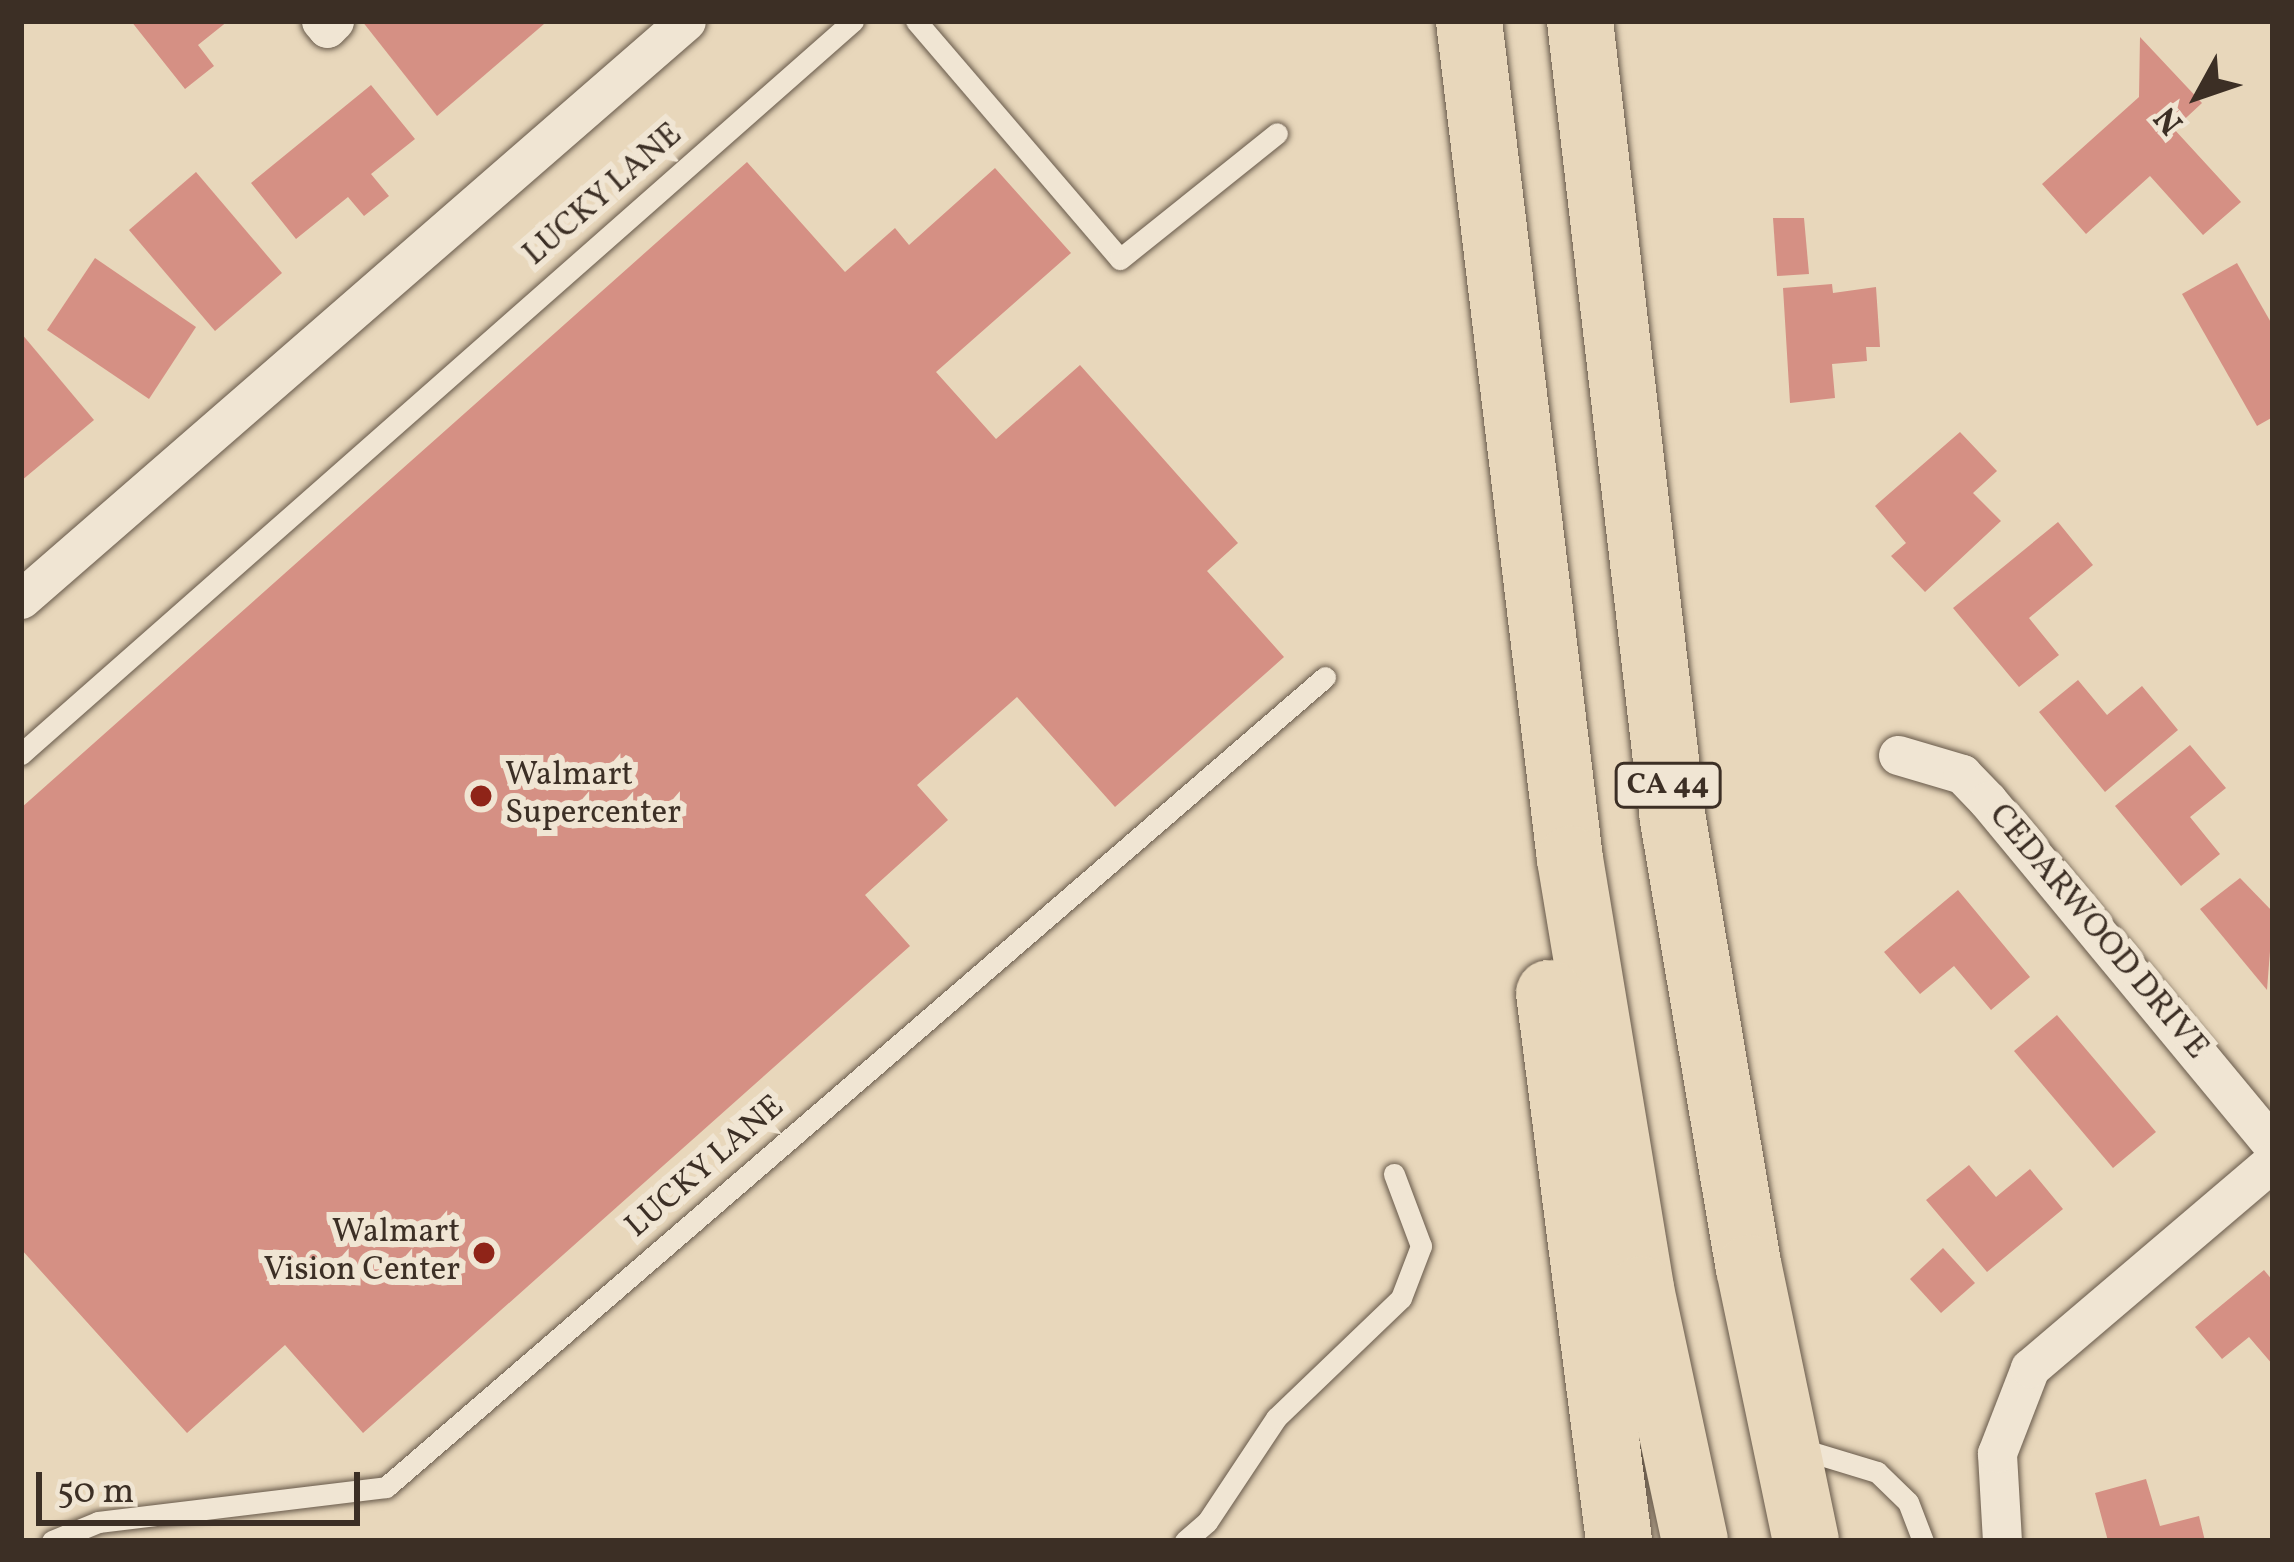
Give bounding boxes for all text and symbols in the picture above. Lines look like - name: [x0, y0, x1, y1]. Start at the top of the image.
- north arrow: [2138, 36, 2258, 156]
- text: N: [2145, 95, 2196, 143]
- street label: LUCKY LANE: [516, 116, 692, 276]
- place label: Walmart Supercenter: [505, 757, 681, 835]
- road number: CA 44: [1614, 761, 1722, 809]
- marker: Walmart Supercenter: [468, 783, 494, 809]
- street label: CEDARWOOD DRIVE: [1979, 797, 2215, 1069]
- street label: LUCKY LANE: [618, 1088, 794, 1248]
- place label: Walmart Vision Center: [264, 1214, 460, 1292]
- marker: Walmart Vision Center: [471, 1240, 497, 1266]
- scale bar: [42, 1448, 366, 1522]
- text: 50 m: [57, 1468, 134, 1518]

